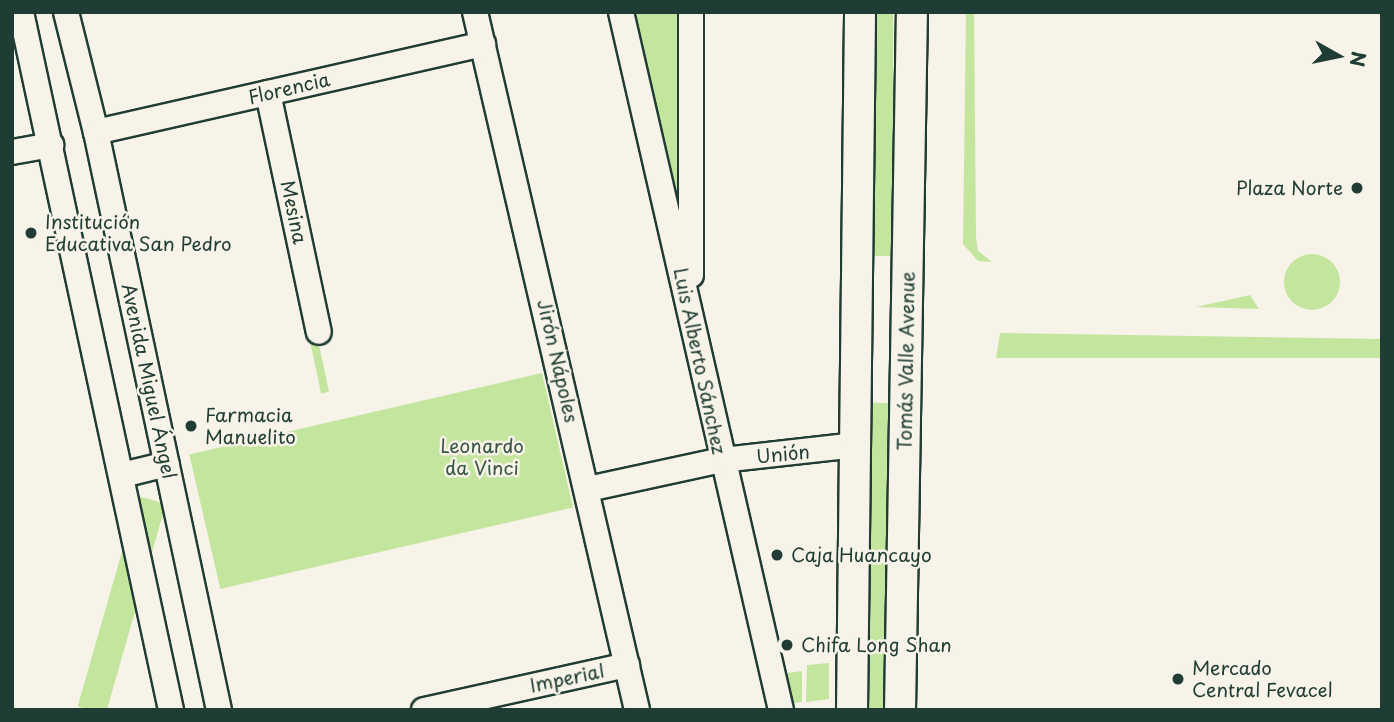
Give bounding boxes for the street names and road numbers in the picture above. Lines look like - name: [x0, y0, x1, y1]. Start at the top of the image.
- street label: Florencia: [246, 68, 332, 108]
- street label: Mesina: [276, 178, 312, 246]
- street label: Luis Alberto Sánchez: [669, 265, 731, 457]
- street label: Tomás Valle Avenue: [893, 271, 919, 451]
- street label: Avenida Miguel Ángel: [117, 281, 181, 481]
- street label: Jirón Nápoles: [533, 298, 583, 424]
- street label: Unión: [755, 440, 811, 468]
- street label: Imperial: [528, 659, 606, 697]

